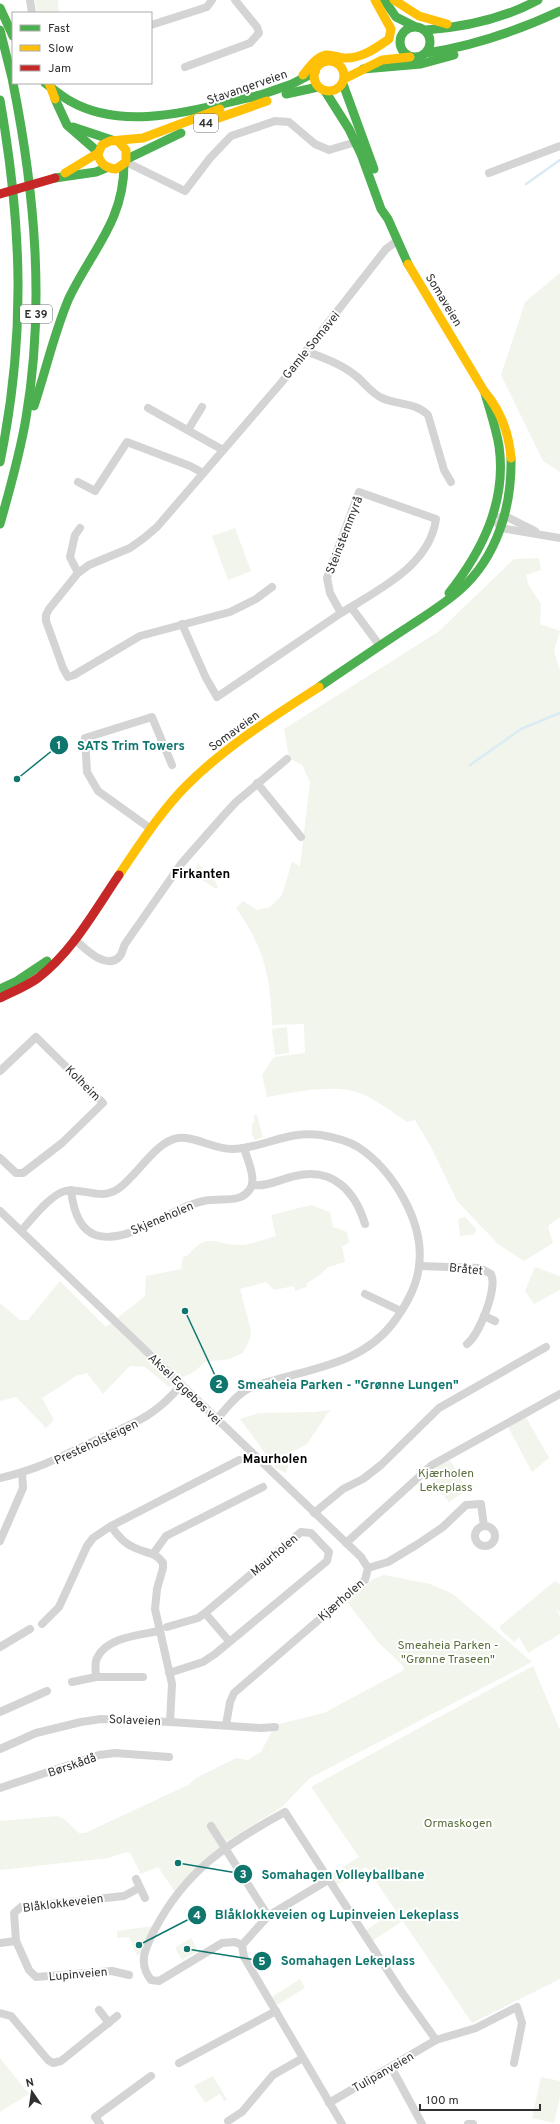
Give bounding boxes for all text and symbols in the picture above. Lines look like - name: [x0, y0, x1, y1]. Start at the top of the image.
- legend: [12, 12, 152, 84]
- text: Fast: [48, 21, 70, 37]
- text: Slow: [48, 41, 74, 57]
- text: Jam: [48, 61, 71, 77]
- street label: Stavangerveien: [205, 67, 290, 109]
- road number: 44: [194, 114, 218, 132]
- street label: Somaveien: [421, 271, 465, 330]
- road number: E 39: [20, 305, 52, 323]
- street label: Gamle Somavei: [279, 308, 344, 383]
- street label: Steinstemmyrå: [323, 494, 367, 576]
- street label: Somaveien: [206, 708, 263, 756]
- callout: SATS Trim Towers: [49, 732, 193, 757]
- text: 1: [57, 738, 61, 754]
- text: SATS Trim Towers: [77, 739, 185, 755]
- district label: Firkanten: [172, 867, 230, 883]
- street label: Kolheim: [61, 1062, 104, 1105]
- street label: Skjeneholen: [129, 1199, 196, 1239]
- street label: Bråtet: [448, 1260, 484, 1280]
- street label: Aksel Eggebøs vei: [144, 1350, 225, 1429]
- callout: Smeaheia Parken - "Grønne Lungen": [209, 1372, 466, 1397]
- text: 2: [215, 1377, 223, 1393]
- text: Smeaheia Parken - "Grønne Lungen": [237, 1378, 459, 1394]
- street label: Presteholsteigen: [52, 1416, 141, 1469]
- district label: Maurholen: [243, 1452, 307, 1468]
- park label: Kjærholen Lekeplass: [418, 1466, 474, 1496]
- street label: Maurholen: [248, 1531, 302, 1580]
- street label: Kjærholen: [315, 1576, 368, 1625]
- park label: Smeaheia Parken - "Grønne Traseen": [397, 1638, 499, 1668]
- street label: Solaveien: [109, 1712, 161, 1730]
- street label: Børskådå: [46, 1750, 99, 1782]
- park label: Ormaskogen: [424, 1816, 492, 1832]
- callout: Somahagen Volleyballbane: [233, 1862, 433, 1887]
- text: 3: [239, 1867, 247, 1883]
- text: Somahagen Volleyballbane: [262, 1868, 424, 1884]
- street label: Blåklokkeveien: [22, 1891, 104, 1917]
- callout: Blåklokkeveien og Lupinveien Lekeplass: [187, 1902, 467, 1927]
- text: 4: [193, 1908, 201, 1924]
- text: Blåklokkeveien og Lupinveien Lekeplass: [215, 1908, 459, 1924]
- callout: Somahagen Lekeplass: [252, 1948, 423, 1973]
- text: 5: [258, 1954, 266, 1970]
- text: Somahagen Lekeplass: [281, 1954, 415, 1970]
- street label: Lupinveien: [48, 1964, 108, 1986]
- street label: Tulipanveien: [350, 2049, 417, 2097]
- north arrow: [12, 2072, 52, 2112]
- text: N: [25, 2076, 35, 2091]
- scale bar: [420, 2086, 540, 2112]
- text: 100 m: [426, 2093, 459, 2109]

